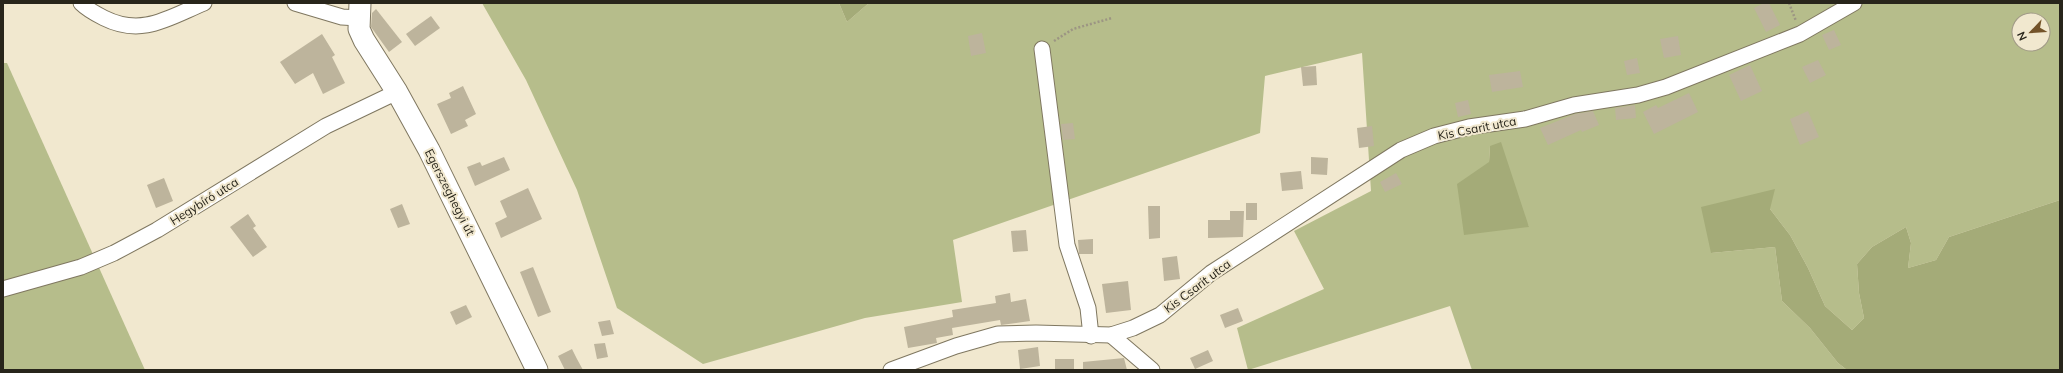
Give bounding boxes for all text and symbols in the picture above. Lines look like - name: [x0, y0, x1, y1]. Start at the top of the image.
- north arrow: [2011, 12, 2051, 52]
- text: N: [2014, 30, 2030, 43]
- street label: Kis Csarit utca: [1437, 113, 1517, 143]
- street label: Egerszeghegyi út: [422, 146, 478, 238]
- street label: Hegybíró utca: [167, 174, 241, 228]
- street label: Kis Csarit utca: [1161, 256, 1233, 316]

